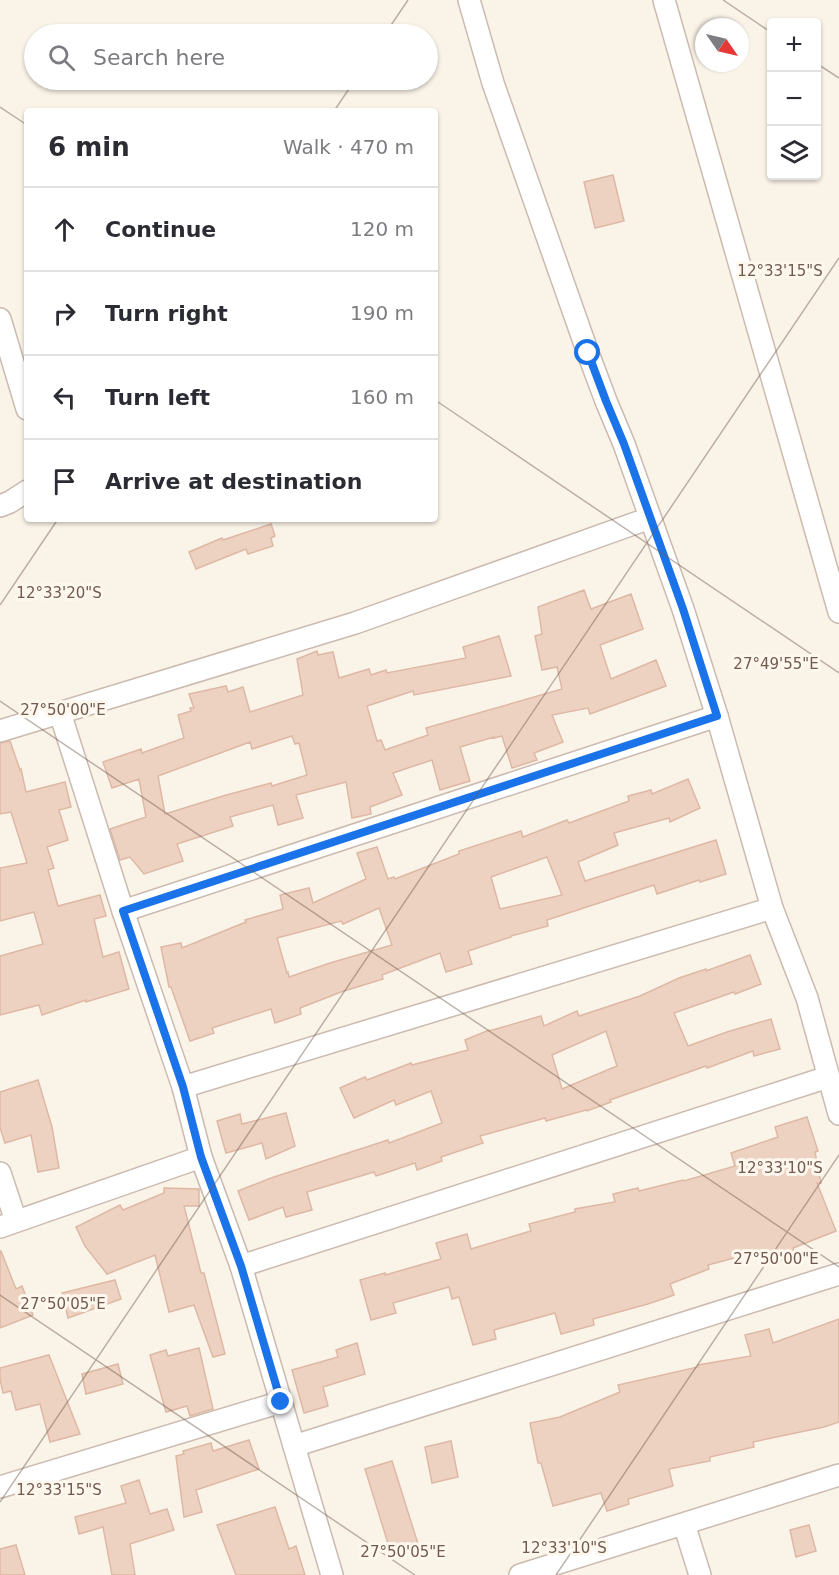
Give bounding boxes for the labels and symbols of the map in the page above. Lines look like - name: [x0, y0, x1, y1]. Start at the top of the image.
- north arrow: [695, 18, 749, 72]
- text: 12°33'15"S: [737, 262, 823, 280]
- route start: [574, 339, 600, 365]
- text: 12°33'20"S: [16, 584, 102, 602]
- text: 27°49'55"E: [733, 655, 819, 673]
- text: 27°50'00"E: [20, 701, 106, 719]
- text: 12°33'10"S: [737, 1159, 823, 1177]
- text: 27°50'00"E: [733, 1250, 819, 1268]
- text: 27°50'05"E: [20, 1295, 106, 1313]
- route end: [267, 1388, 293, 1414]
- text: 12°33'15"S: [16, 1481, 102, 1499]
- text: 12°33'10"S: [521, 1539, 607, 1557]
- text: 27°50'05"E: [360, 1543, 446, 1561]

